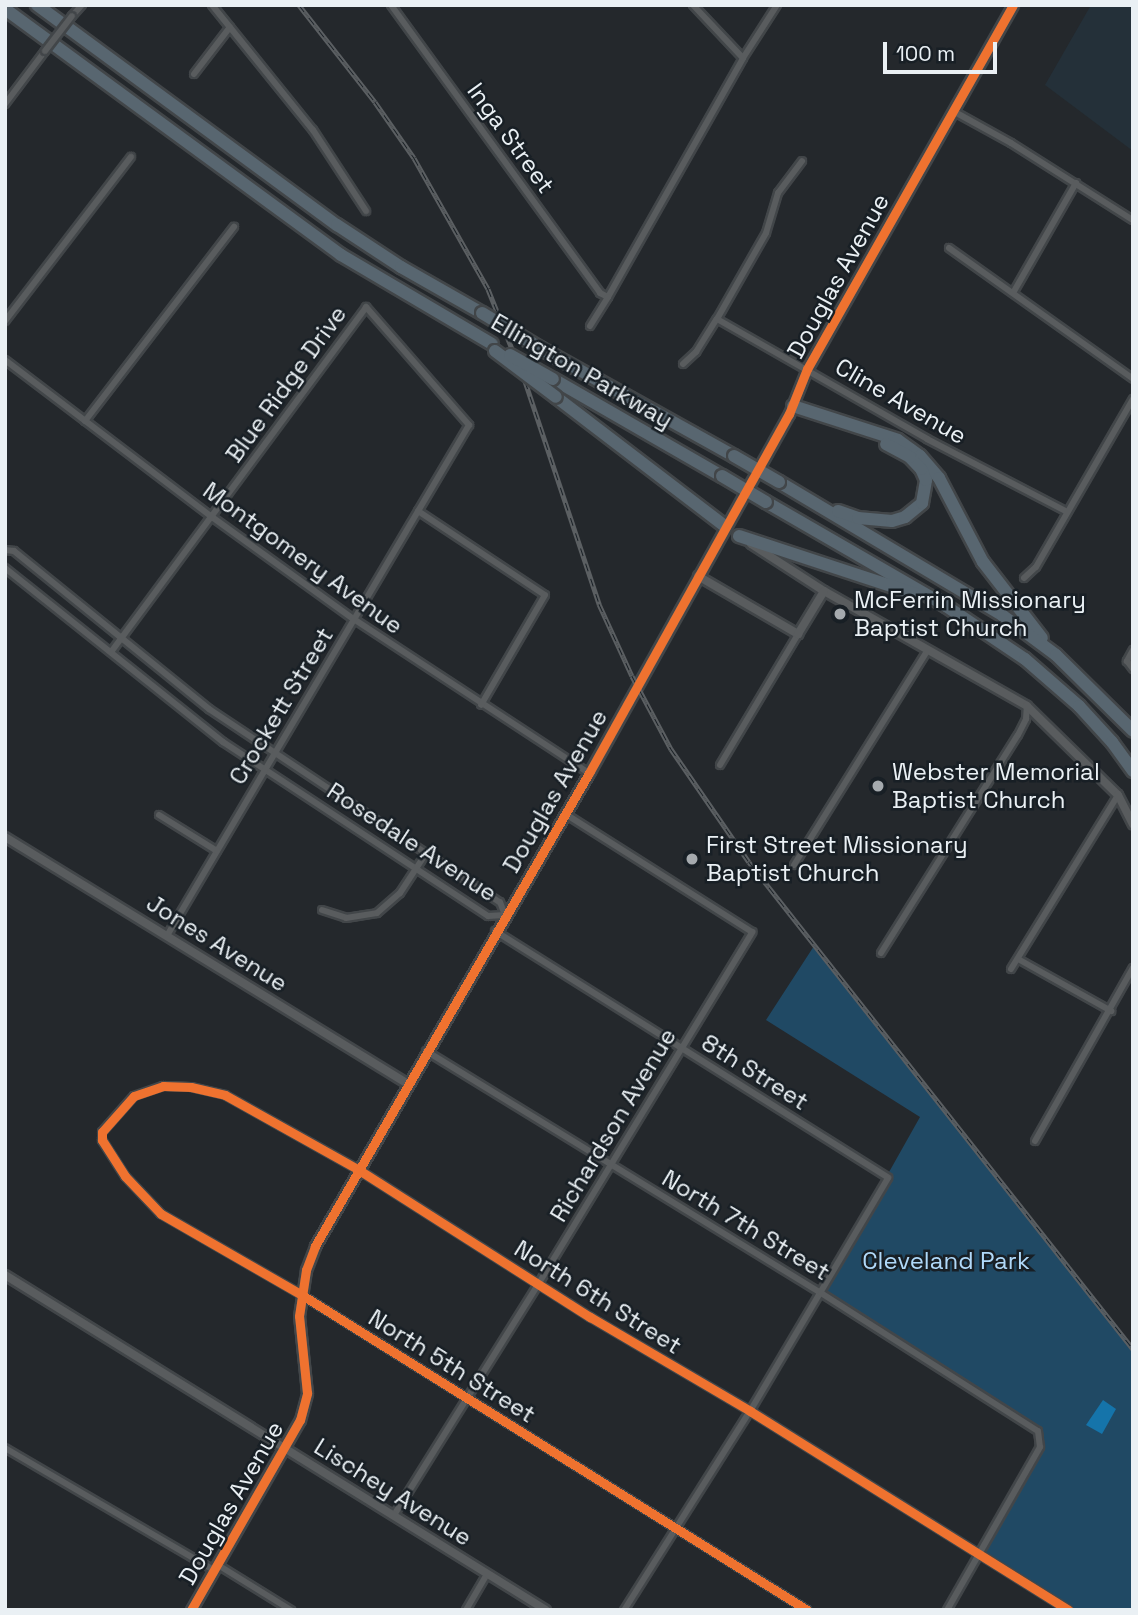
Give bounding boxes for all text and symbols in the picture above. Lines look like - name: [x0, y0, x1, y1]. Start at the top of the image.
- scale bar: [886, 28, 1000, 72]
- text: 100 m: [896, 40, 955, 67]
- street label: Inga Street: [461, 77, 561, 199]
- street label: Douglas Avenue: [781, 189, 895, 363]
- street label: Blue Ridge Drive: [220, 300, 352, 468]
- street label: Ellington Parkway: [486, 307, 678, 435]
- street label: Cline Avenue: [830, 352, 972, 450]
- street label: Montgomery Avenue: [197, 476, 409, 640]
- place label: McFerrin Missionary Baptist Church: [854, 586, 1086, 642]
- marker: McFerrin Missionary Baptist Church: [832, 606, 848, 622]
- street label: Crockett Street: [223, 622, 339, 790]
- street label: Douglas Avenue: [497, 704, 613, 878]
- place label: Webster Memorial Baptist Church: [892, 758, 1100, 814]
- street label: Rosedale Avenue: [322, 776, 502, 908]
- marker: Webster Memorial Baptist Church: [870, 778, 886, 794]
- place label: First Street Missionary Baptist Church: [706, 831, 968, 887]
- marker: First Street Missionary Baptist Church: [684, 851, 700, 867]
- street label: Jones Avenue: [141, 888, 293, 998]
- street label: Richardson Avenue: [544, 1023, 682, 1227]
- street label: 8th Street: [696, 1028, 814, 1116]
- street label: North 7th Street: [657, 1164, 835, 1286]
- street label: North 6th Street: [509, 1234, 687, 1360]
- park label: Cleveland Park: [862, 1247, 1030, 1275]
- street label: North 5th Street: [363, 1303, 541, 1429]
- street label: Douglas Avenue: [173, 1416, 289, 1590]
- street label: Lischey Avenue: [309, 1432, 477, 1552]

